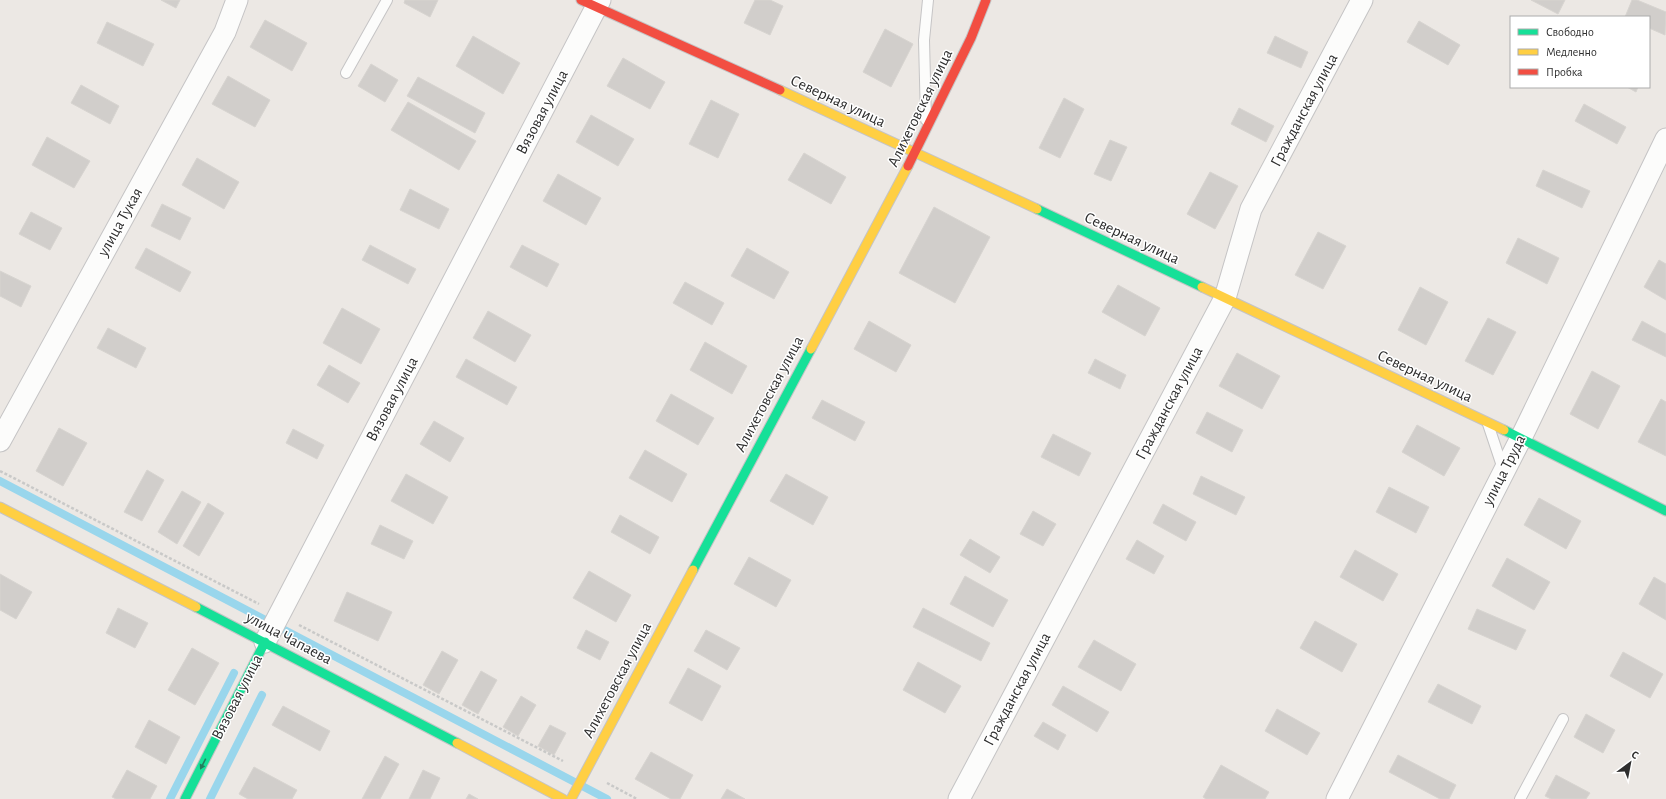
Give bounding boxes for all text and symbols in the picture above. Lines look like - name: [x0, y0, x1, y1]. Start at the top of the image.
- legend: [1510, 16, 1650, 88]
- text: Свободно: [1546, 26, 1594, 38]
- text: Медленно: [1546, 46, 1597, 58]
- street label: Алихетовская улица: [885, 47, 956, 170]
- street label: Гражданская улица: [1267, 51, 1341, 170]
- text: Пробка: [1546, 66, 1583, 78]
- street label: Вязовая улица: [513, 67, 572, 157]
- street label: Северная улица: [788, 72, 888, 131]
- street label: улица Тукая: [94, 185, 146, 260]
- street label: Северная улица: [1082, 209, 1182, 268]
- street label: Алихетовская улица: [732, 333, 807, 455]
- street label: Гражданская улица: [1132, 344, 1206, 463]
- street label: Северная улица: [1375, 347, 1475, 406]
- street label: Вязовая улица: [363, 354, 422, 444]
- street label: улица Труда: [1479, 432, 1530, 509]
- street label: улица Чапаева: [242, 608, 335, 668]
- street label: Алихетовская улица: [580, 619, 655, 741]
- street label: Гражданская улица: [980, 630, 1054, 749]
- street label: Вязовая улица: [209, 652, 266, 743]
- north arrow: [1610, 743, 1650, 783]
- text: С: [1630, 749, 1641, 761]
- one-way arrow: [200, 759, 206, 770]

